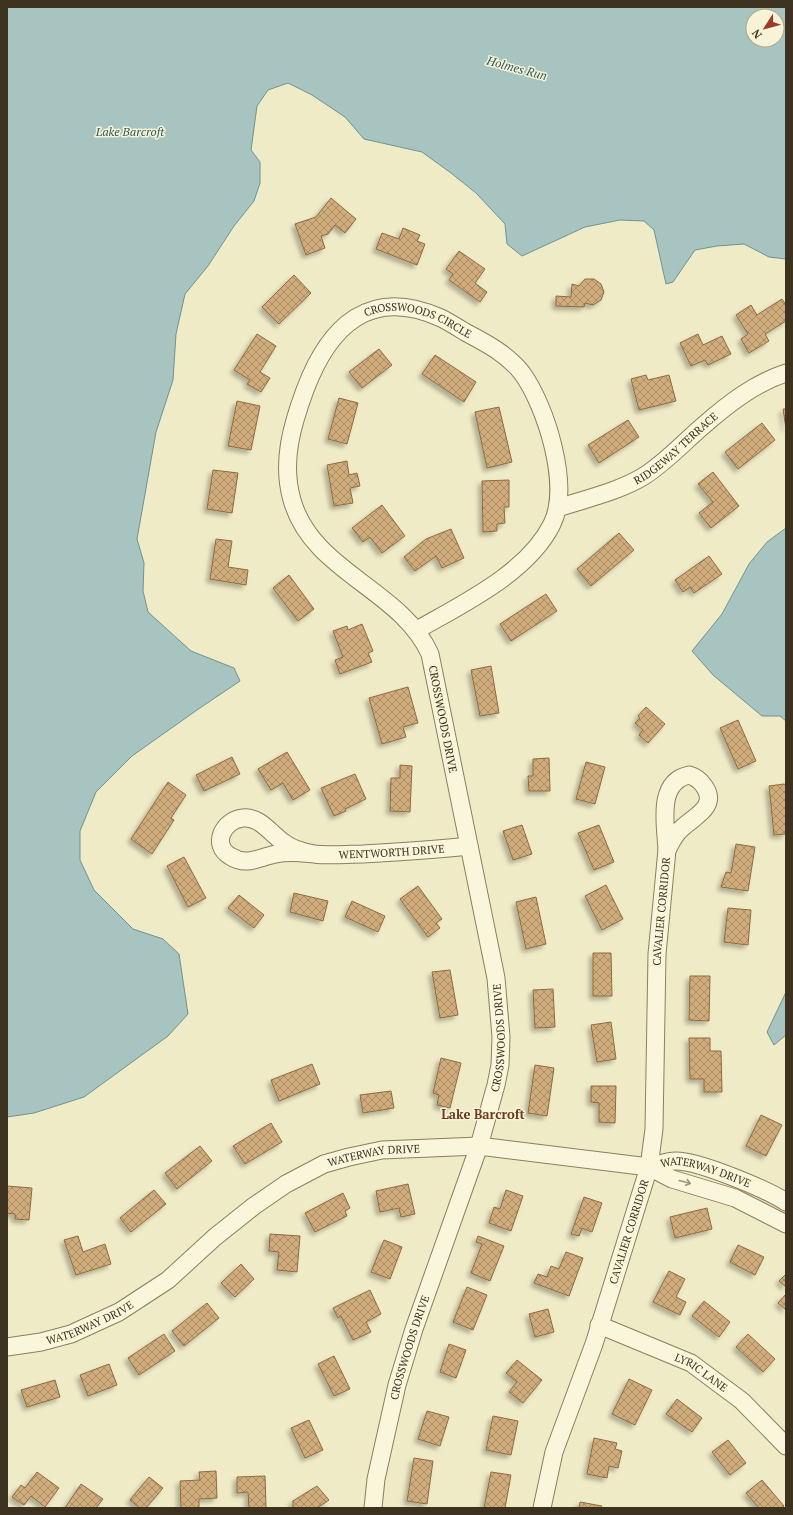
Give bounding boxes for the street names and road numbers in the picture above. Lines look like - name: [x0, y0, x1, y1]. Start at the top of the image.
- street label: CROSSWOODS CIRCLE: [362, 300, 474, 341]
- street label: RIDGEWAY TERRACE: [631, 409, 721, 488]
- street label: CROSSWOODS DRIVE: [426, 664, 460, 774]
- street label: WENTWORTH DRIVE: [338, 841, 445, 862]
- street label: CAVALIER CORRIDOR: [650, 856, 673, 966]
- street label: CROSSWOODS DRIVE: [487, 983, 508, 1094]
- street label: WATERWAY DRIVE: [326, 1141, 420, 1170]
- street label: WATERWAY DRIVE: [659, 1154, 753, 1191]
- street label: CAVALIER CORRIDOR: [606, 1178, 652, 1286]
- street label: CROSSWOODS DRIVE: [387, 1293, 432, 1401]
- street label: WATERWAY DRIVE: [45, 1298, 136, 1347]
- street label: LYRIC LANE: [673, 1350, 730, 1395]

